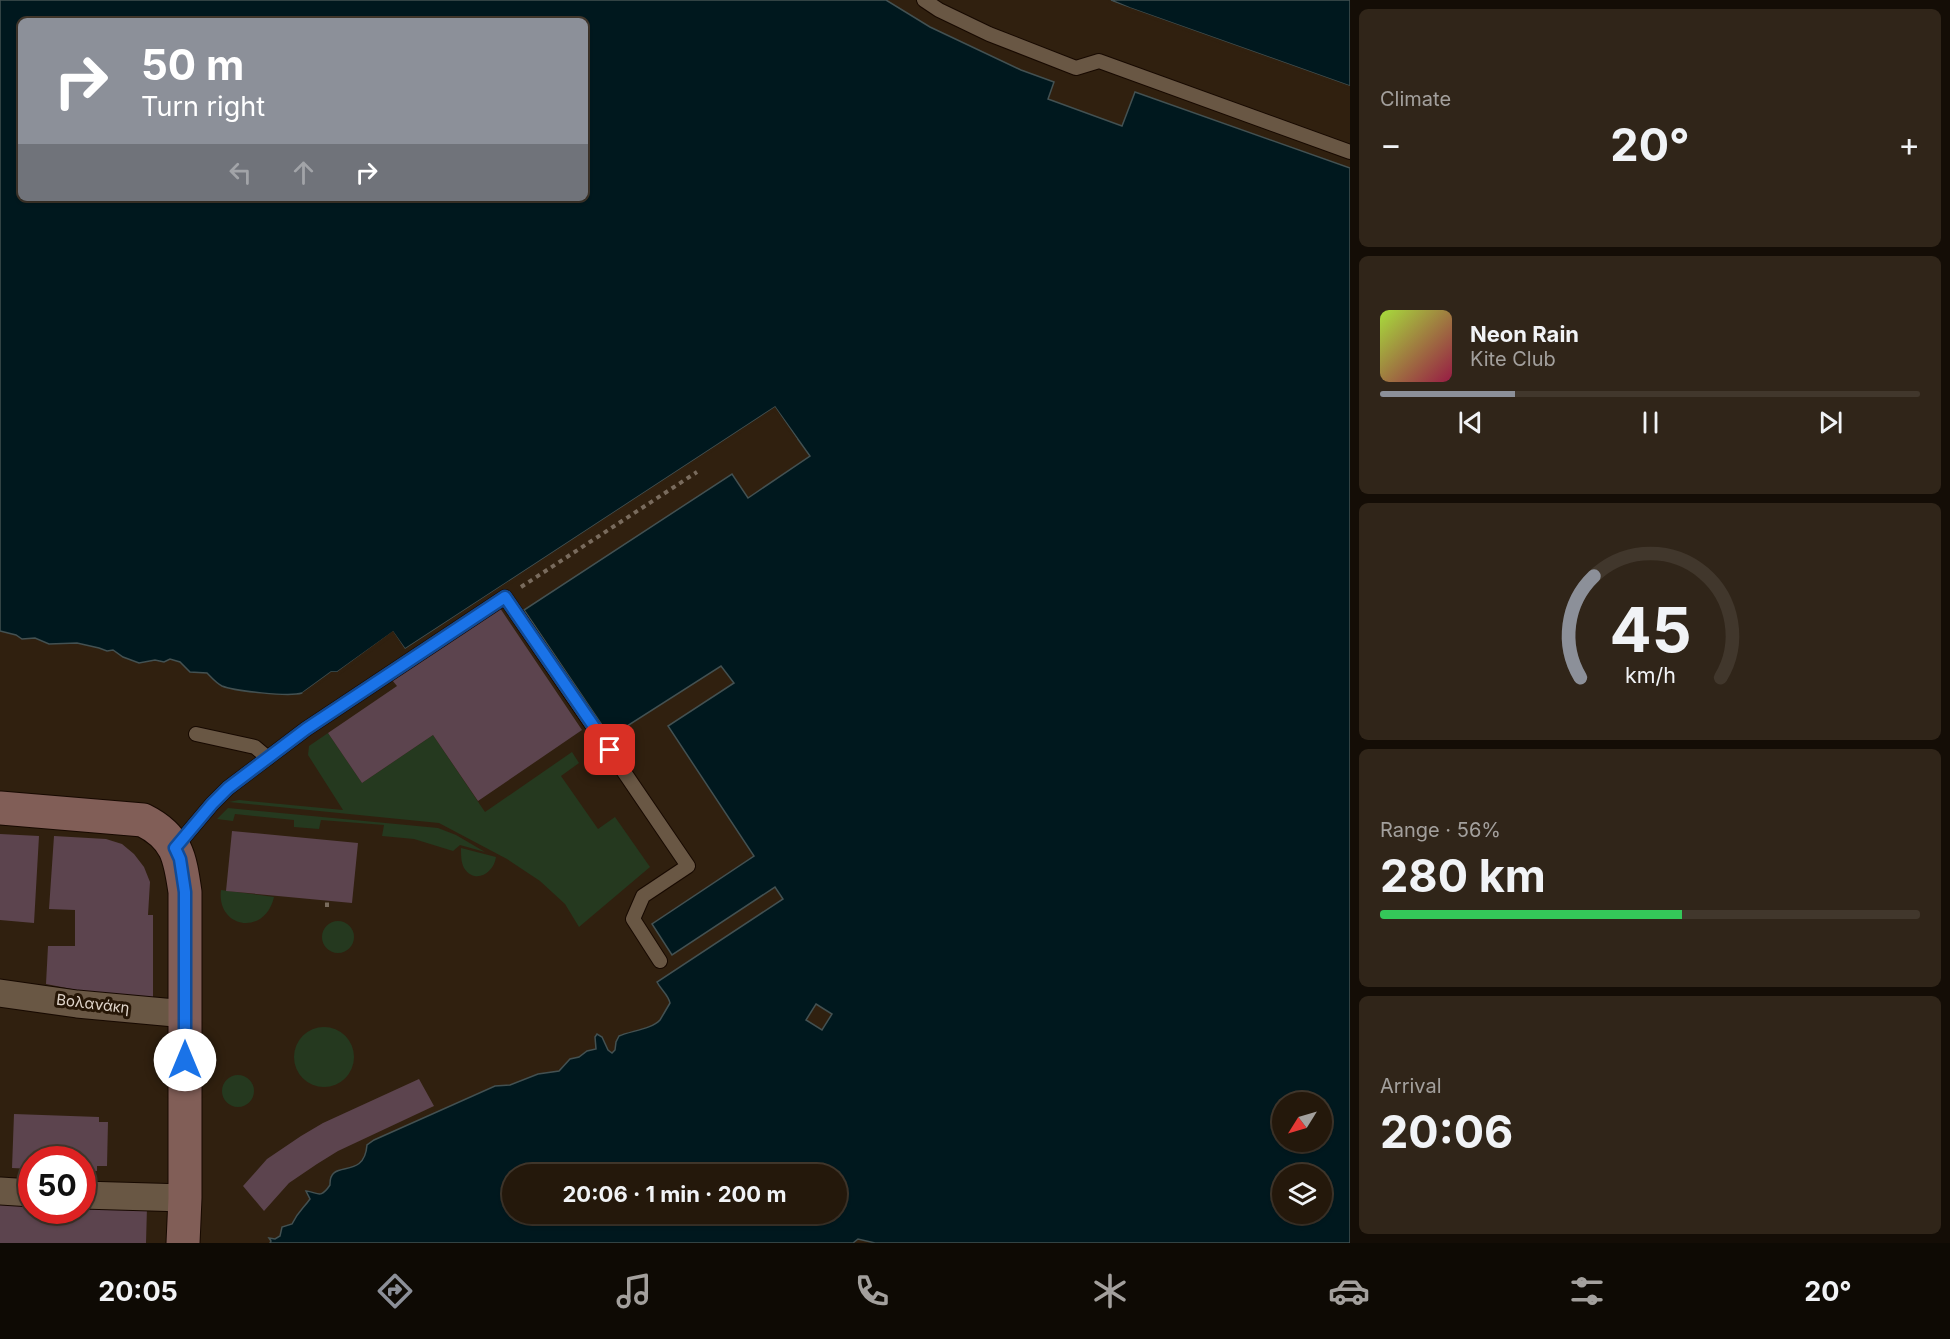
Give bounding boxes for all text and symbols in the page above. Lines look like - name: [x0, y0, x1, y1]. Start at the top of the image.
- text: 50 m: [141, 39, 244, 90]
- icon: right: [42, 42, 120, 120]
- text: Climate: [1380, 87, 1451, 111]
- text: Turn right: [141, 90, 265, 123]
- text: 20°: [1610, 117, 1690, 172]
- text: −: [1380, 124, 1402, 164]
- text: +: [1898, 124, 1920, 164]
- icon: left: [224, 156, 257, 189]
- icon: ahead: [287, 156, 320, 189]
- icon: right: [350, 156, 383, 189]
- text: Neon Rain: [1470, 321, 1579, 347]
- text: Kite Club: [1470, 347, 1556, 371]
- icon: previous: [1454, 406, 1487, 439]
- icon: pause: [1634, 406, 1667, 439]
- icon: next: [1814, 406, 1847, 439]
- text: 45: [1609, 593, 1691, 668]
- text: km/h: [1625, 663, 1675, 689]
- pin: [584, 724, 635, 775]
- icon: arrive: [593, 733, 626, 766]
- text: Range · 56%: [1380, 818, 1501, 842]
- text: 280 km: [1380, 848, 1546, 903]
- street label: Βολανάκη: [55, 990, 131, 1017]
- position arrow: [153, 1028, 217, 1092]
- text: Arrival: [1380, 1074, 1442, 1098]
- north arrow: [1272, 1092, 1332, 1152]
- map controls: [1272, 1092, 1332, 1224]
- text: 20:06: [1380, 1104, 1513, 1159]
- speed limit sign: 50: [18, 1146, 96, 1224]
- button: layers: [1272, 1164, 1332, 1224]
- text: 20:06 · 1 min · 200 m: [563, 1181, 786, 1207]
- icon: directions: [374, 1270, 416, 1312]
- icon: music: [613, 1270, 655, 1312]
- icon: phone: [851, 1270, 893, 1312]
- icon: climate: [1089, 1270, 1131, 1312]
- icon: car: [1328, 1270, 1370, 1312]
- icon: filters: [1566, 1270, 1608, 1312]
- text: 20:05: [98, 1275, 178, 1308]
- text: 20°: [1804, 1275, 1852, 1308]

